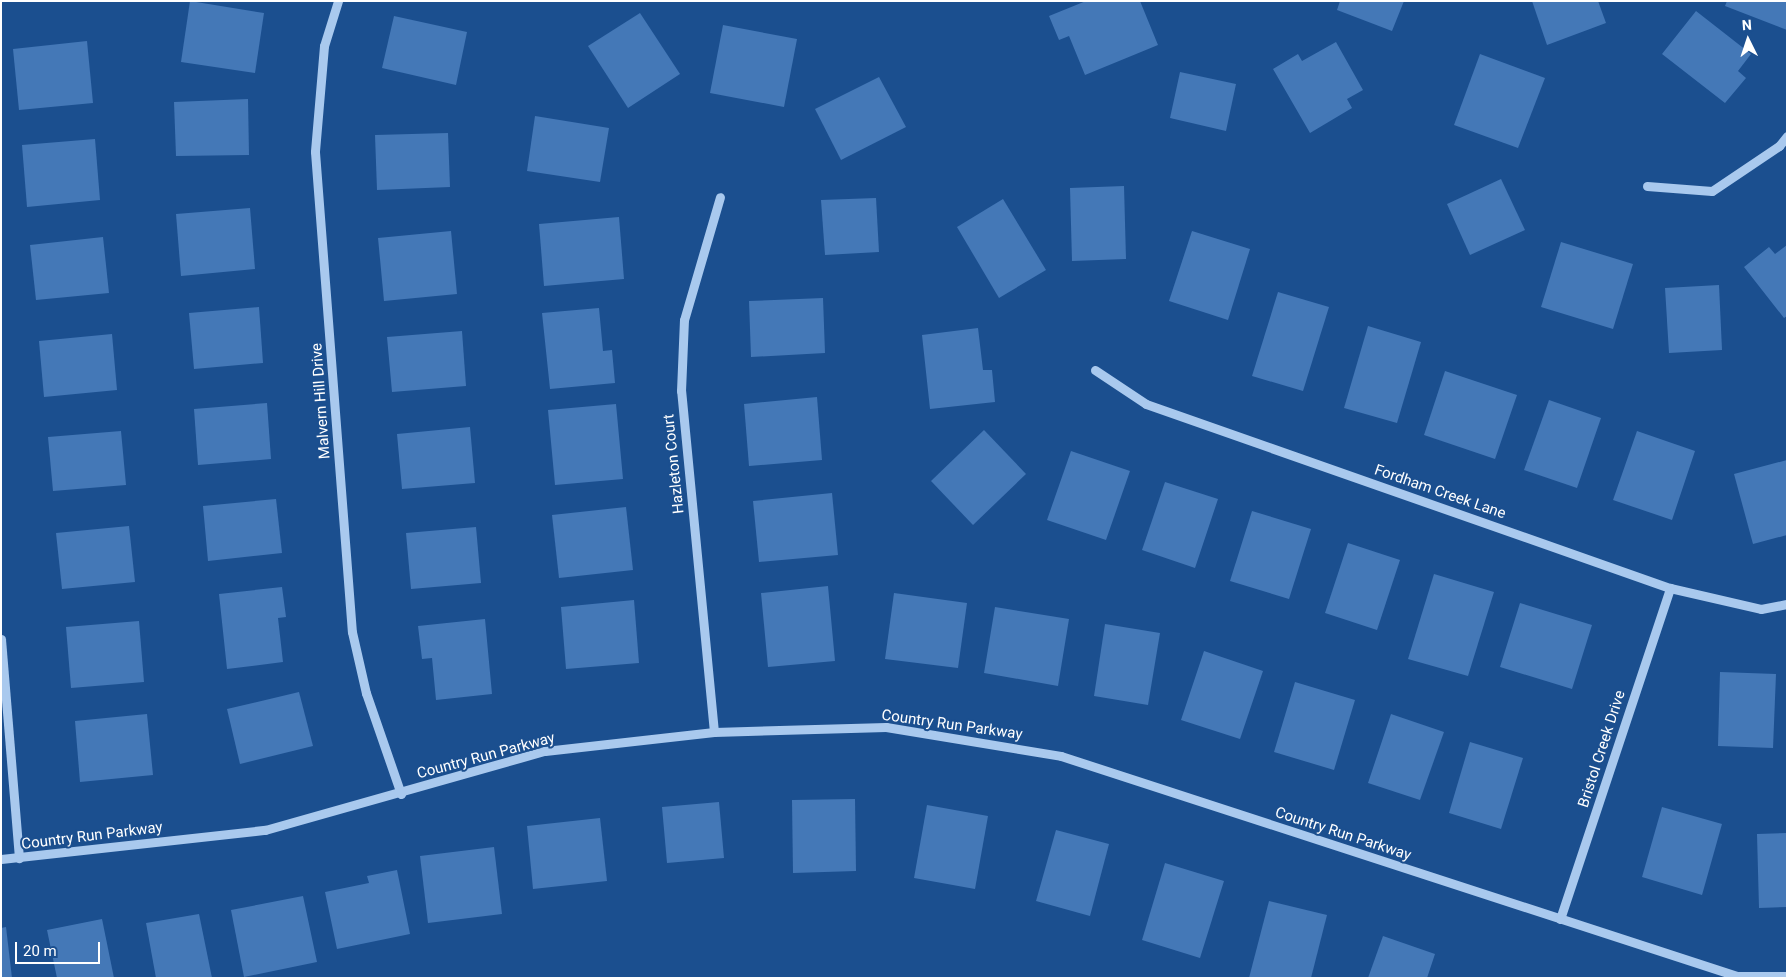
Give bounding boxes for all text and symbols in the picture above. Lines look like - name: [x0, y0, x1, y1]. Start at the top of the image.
- north arrow: [1723, 15, 1773, 65]
- text: N: [1741, 17, 1752, 33]
- street label: Malvern Hill Drive: [308, 342, 334, 460]
- street label: Hazleton Court: [660, 413, 688, 515]
- street label: Fordham Creek Lane: [1372, 461, 1508, 523]
- street label: Bristol Creek Drive: [1575, 688, 1629, 810]
- street label: Country Run Parkway: [880, 706, 1024, 744]
- street label: Country Run Parkway: [415, 729, 557, 783]
- street label: Country Run Parkway: [1273, 804, 1413, 864]
- street label: Country Run Parkway: [20, 818, 164, 854]
- scale bar: [18, 932, 102, 964]
- text: 20 m: [23, 942, 57, 960]

